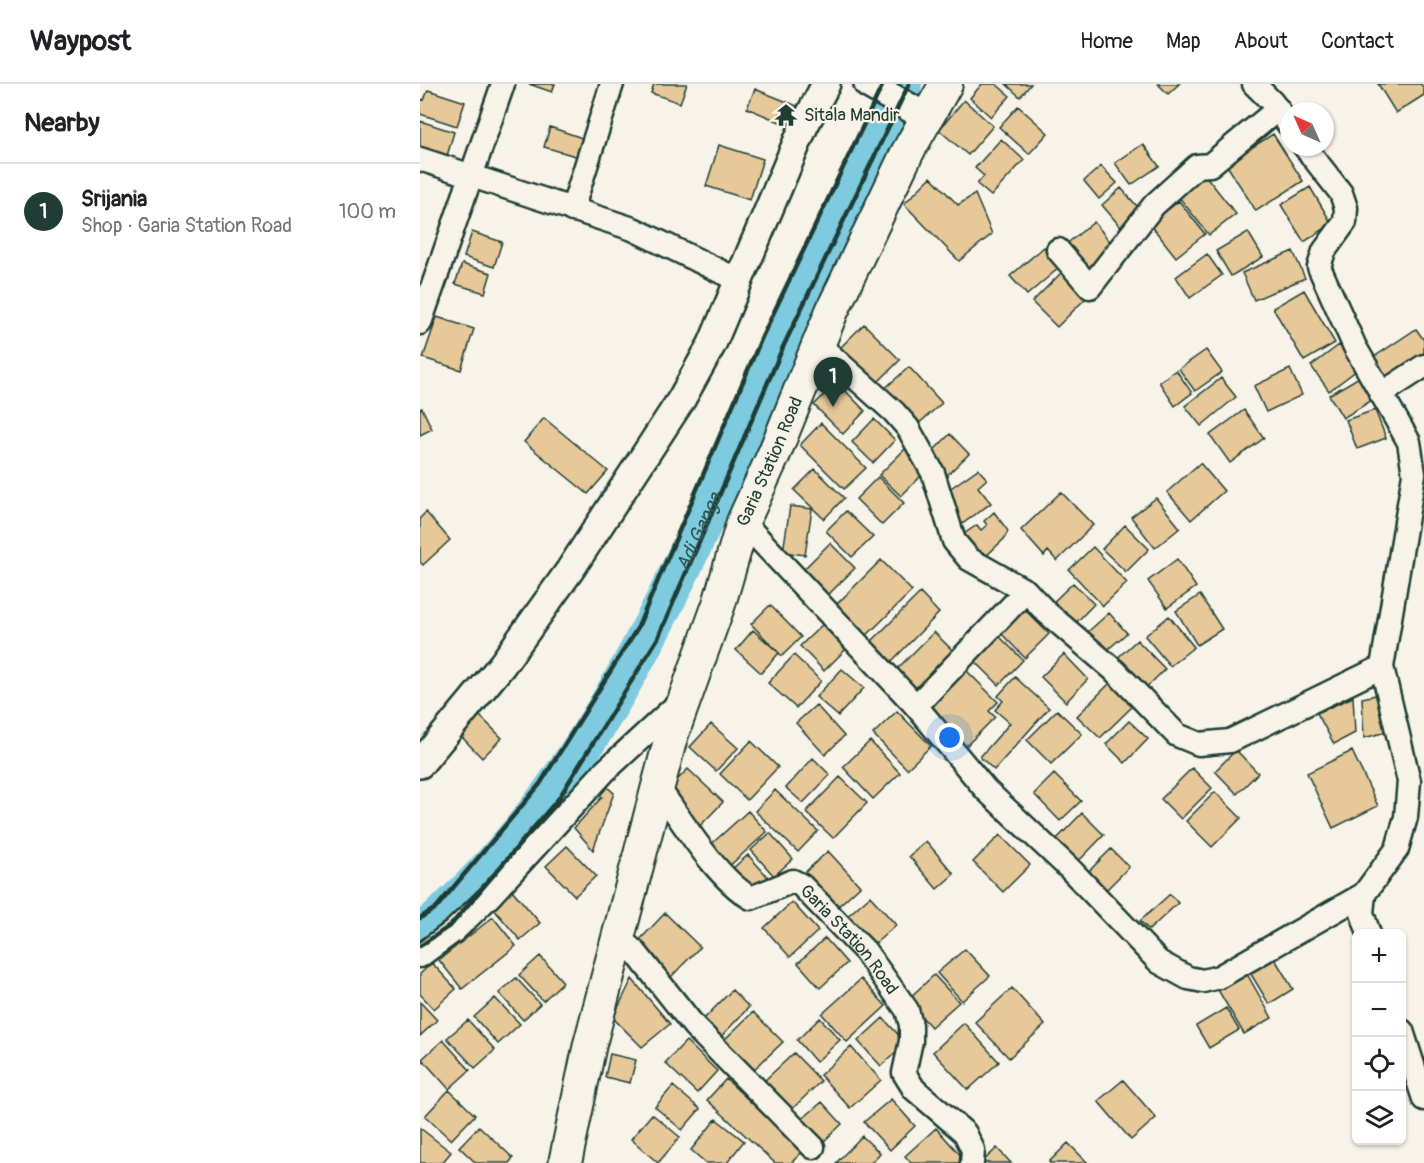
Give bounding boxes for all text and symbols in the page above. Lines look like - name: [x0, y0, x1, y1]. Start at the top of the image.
- text: Waypost: [30, 24, 131, 59]
- text: Home: [1080, 28, 1133, 55]
- text: Map: [1166, 28, 1201, 55]
- text: About: [1234, 28, 1288, 55]
- text: Contact: [1321, 28, 1394, 55]
- temple icon: Sitala Mandir: [773, 102, 799, 128]
- north arrow: [1280, 102, 1334, 156]
- place label: Sitala Mandir: [804, 104, 900, 127]
- text: Nearby: [24, 107, 100, 139]
- text: Srijania: [81, 185, 147, 213]
- text: 1: [40, 199, 47, 224]
- text: 100 m: [339, 199, 396, 224]
- text: Shop · Garia Station Road: [81, 213, 292, 238]
- pin: 1: [814, 358, 852, 407]
- street label: Garia Station Road: [732, 393, 808, 530]
- water label: Adi Ganga: [670, 487, 728, 575]
- your location: [935, 723, 964, 752]
- street label: Garia Station Road: [795, 880, 903, 999]
- map controls: [1352, 929, 1406, 1145]
- button: +: [1352, 929, 1406, 983]
- button: −: [1352, 983, 1406, 1037]
- button: locate: [1352, 1037, 1406, 1091]
- button: layers: [1352, 1091, 1406, 1145]

